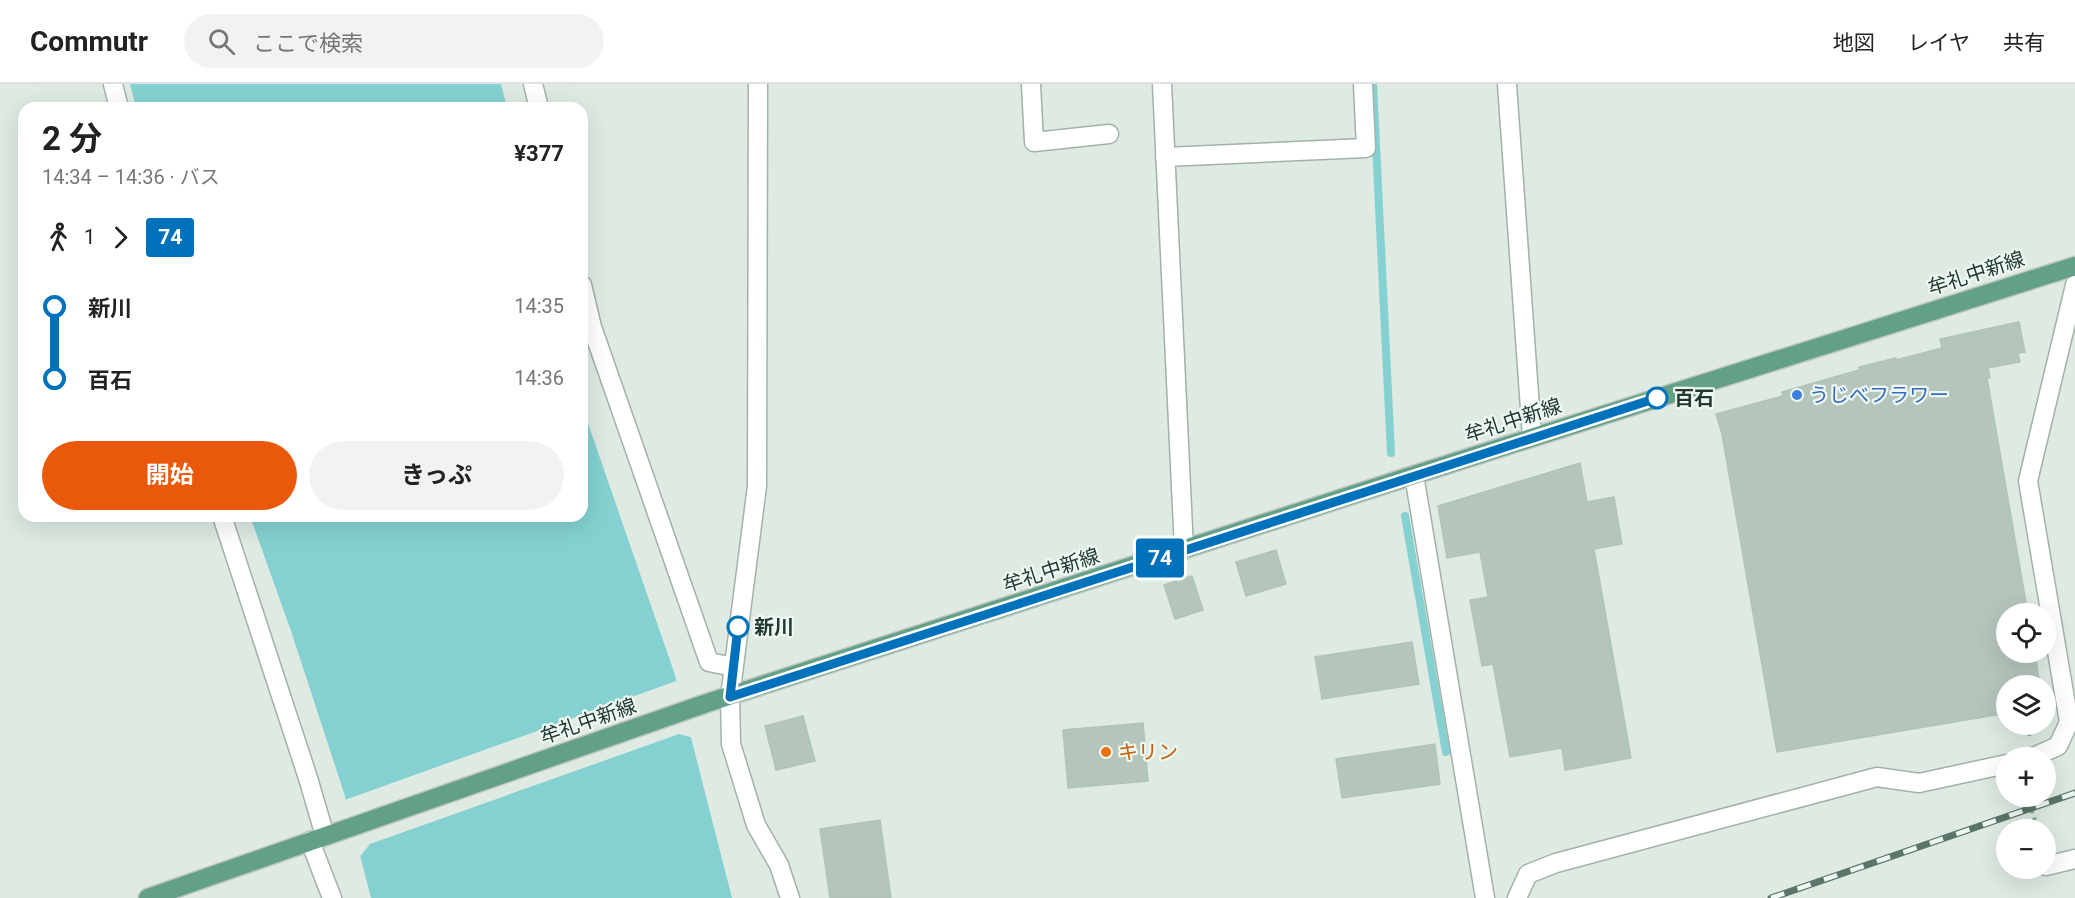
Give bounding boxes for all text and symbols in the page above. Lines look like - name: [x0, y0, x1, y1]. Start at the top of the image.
- search box: [184, 14, 604, 68]
- text: Commutr: [30, 25, 148, 58]
- icon: search: [205, 25, 238, 58]
- text: ここで検索: [253, 31, 363, 56]
- text: 地図: [1833, 31, 1875, 55]
- text: レイヤ: [1908, 31, 1970, 55]
- text: 共有: [2003, 31, 2045, 55]
- text: 2 分: [42, 119, 102, 158]
- text: ¥377: [514, 141, 564, 166]
- text: 14:34 – 14:36 · バス: [42, 165, 220, 189]
- icon: walk: [42, 221, 75, 254]
- icon: forward: [104, 221, 137, 254]
- text: 1: [84, 225, 95, 249]
- text: 74: [158, 225, 182, 249]
- street label: 牟礼中新線: [1925, 246, 2027, 300]
- text: 14:35: [514, 294, 564, 318]
- text: 新川: [88, 296, 132, 321]
- text: 14:36: [514, 366, 564, 390]
- text: 百石: [88, 368, 132, 393]
- place label: うじべフラワー: [1809, 383, 1949, 407]
- place label: 百石: [1674, 386, 1714, 410]
- marker: 百石: [1646, 387, 1668, 409]
- marker: うじべフラワー: [1790, 388, 1804, 402]
- street label: 牟礼中新線: [1462, 393, 1564, 447]
- button: 開始: [42, 441, 297, 510]
- button: きっぷ: [309, 441, 564, 510]
- line badge: 74: [1133, 538, 1187, 578]
- street label: 牟礼中新線: [1000, 543, 1102, 597]
- text: 74: [1148, 546, 1172, 570]
- map controls: [1996, 603, 2056, 879]
- button: locate: [1996, 603, 2056, 663]
- place label: 新川: [754, 615, 794, 639]
- marker: 新川: [727, 616, 749, 638]
- button: layers: [1996, 675, 2056, 735]
- street label: 牟礼中新線: [537, 693, 639, 749]
- place label: キリン: [1118, 740, 1178, 764]
- marker: キリン: [1099, 745, 1113, 759]
- button: +: [1996, 747, 2056, 807]
- button: −: [1996, 819, 2056, 879]

